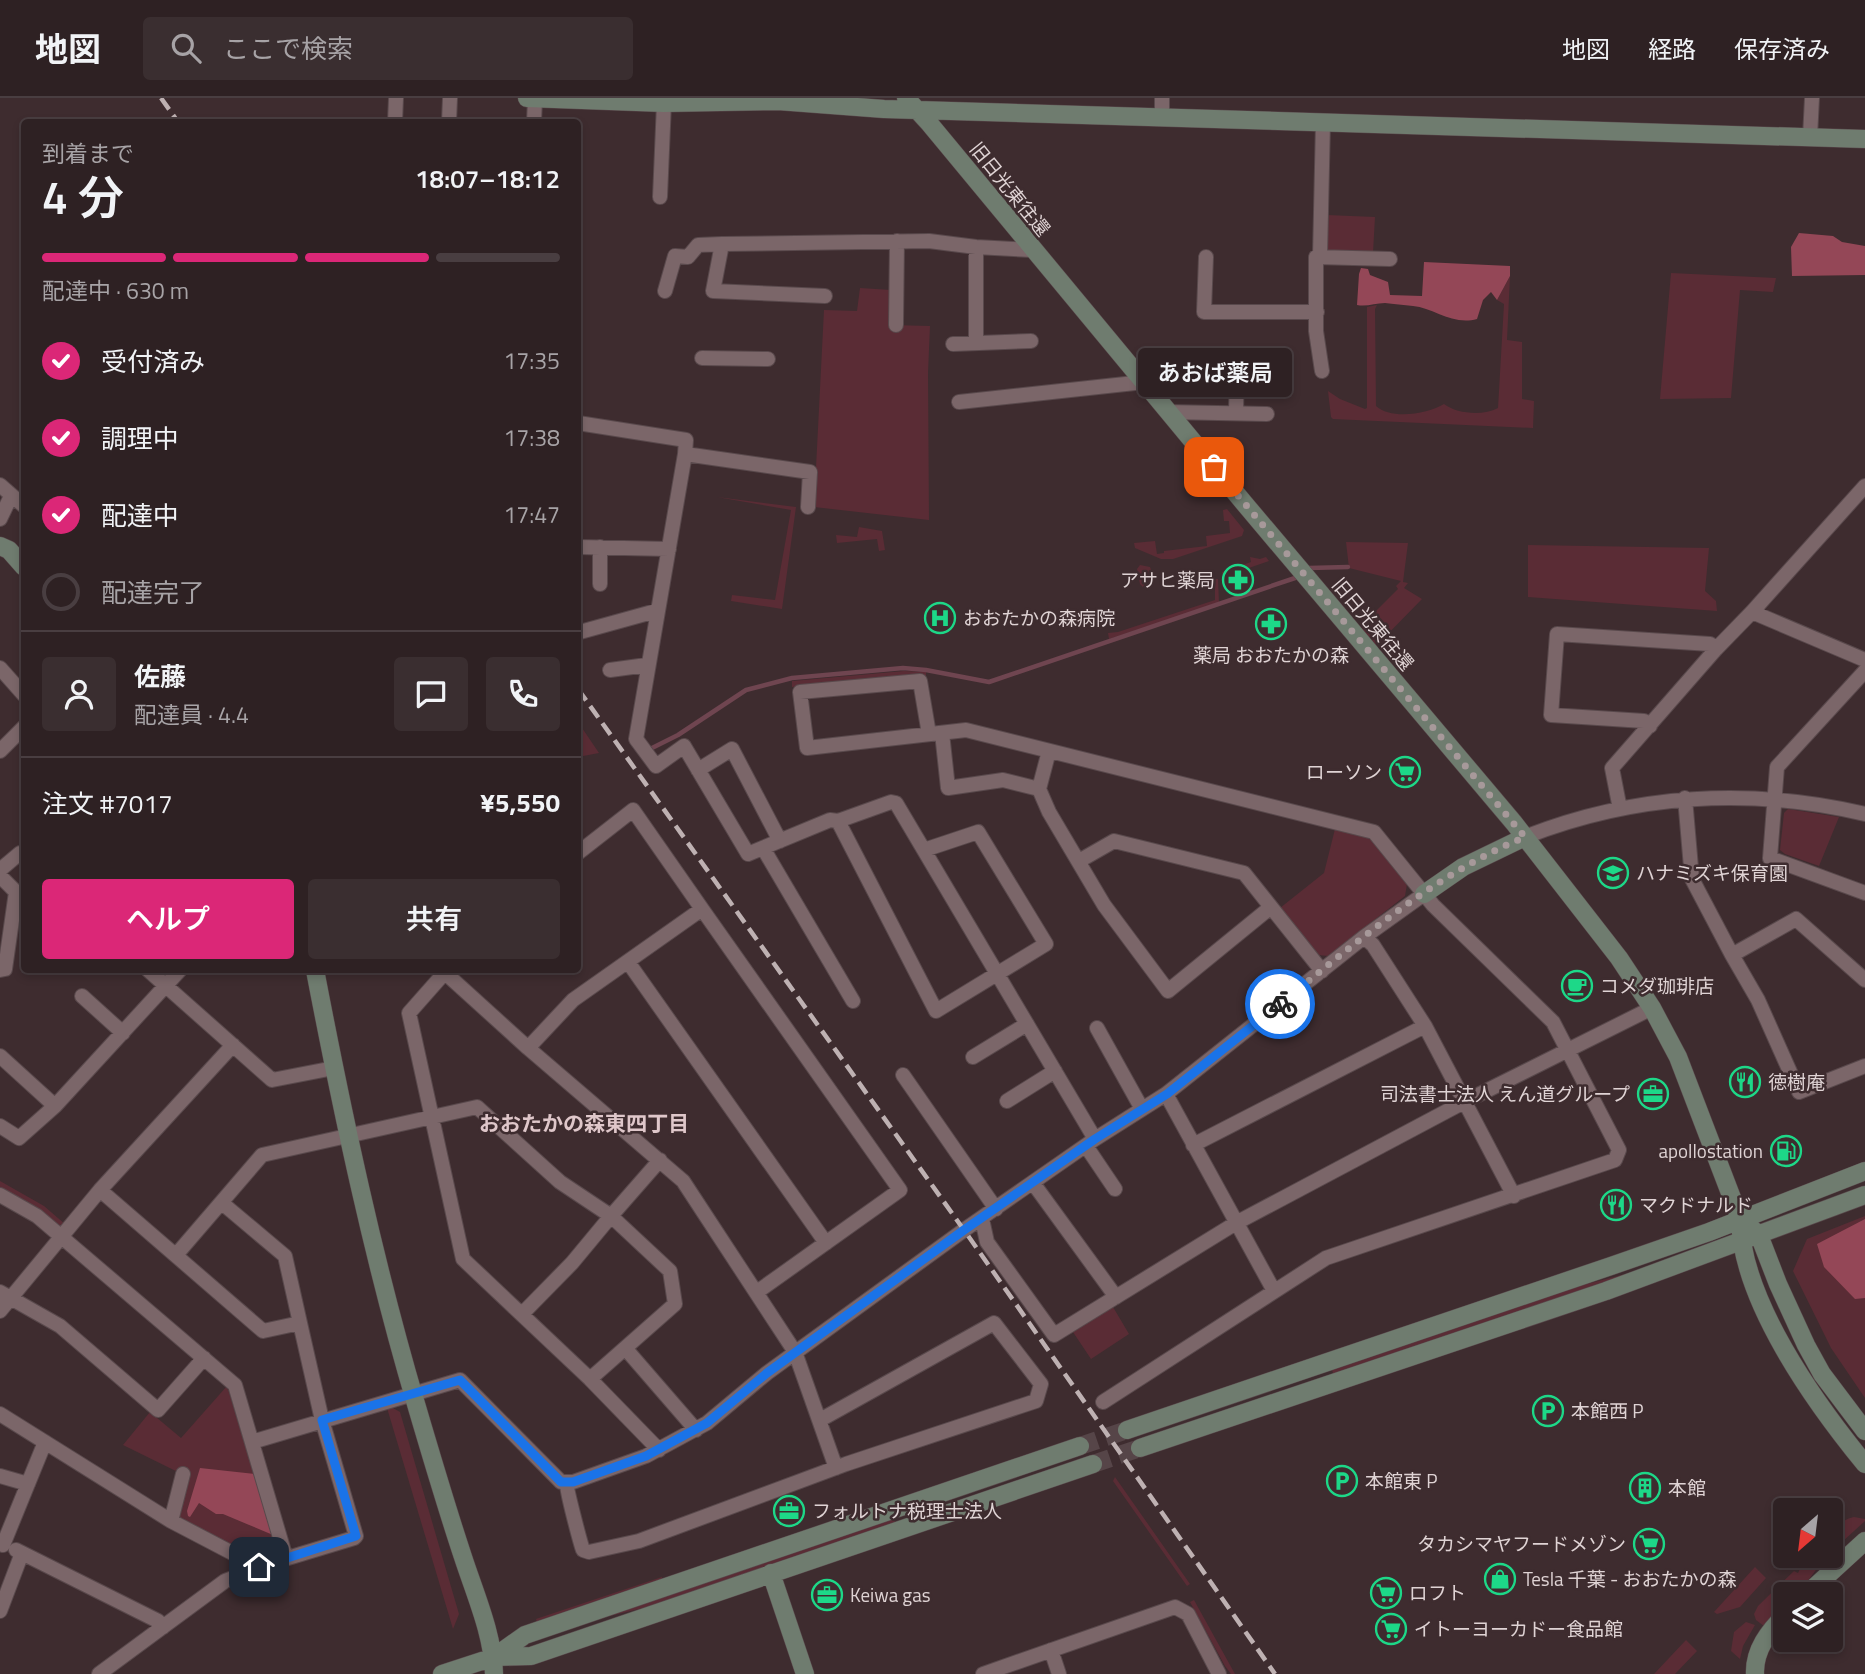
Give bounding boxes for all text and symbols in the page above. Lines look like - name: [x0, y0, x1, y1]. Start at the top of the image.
- search box: [143, 17, 633, 80]
- text: 地図: [35, 24, 101, 74]
- icon: search: [167, 29, 205, 67]
- text: ここで検索: [223, 29, 353, 68]
- text: 地図: [1562, 31, 1610, 67]
- text: 経路: [1648, 31, 1696, 67]
- text: 保存済み: [1734, 31, 1830, 67]
- street label: 旧日光東往還: [963, 135, 1058, 242]
- text: 到着まで: [42, 136, 134, 171]
- text: 18:07–18:12: [415, 159, 560, 198]
- text: 4 分: [42, 162, 124, 232]
- text: 配達中 · 630 m: [42, 273, 189, 308]
- icon: check: [42, 342, 80, 380]
- text: 受付済み: [101, 342, 205, 381]
- text: 17:35: [503, 343, 560, 378]
- callout: あおば薬局: [1137, 348, 1291, 397]
- text: あおば薬局: [1158, 355, 1273, 390]
- icon: check: [42, 419, 80, 457]
- text: 調理中: [101, 419, 179, 458]
- text: 17:38: [503, 420, 560, 455]
- pin: [1184, 437, 1244, 497]
- icon: bag: [1195, 448, 1233, 486]
- icon: check: [42, 496, 80, 534]
- text: 配達中: [101, 496, 179, 535]
- text: 17:47: [503, 497, 560, 532]
- pharmacy icon: アサヒ薬局: [1221, 563, 1255, 597]
- place label: アサヒ薬局: [1120, 565, 1215, 594]
- street label: 旧日光東往還: [1326, 571, 1421, 677]
- text: 配達完了: [101, 573, 205, 612]
- hospital icon: おおたかの森病院: [923, 601, 957, 635]
- place label: おおたかの森病院: [963, 603, 1115, 632]
- pharmacy icon: 薬局 おおたかの森: [1254, 607, 1288, 641]
- place label: 薬局 おおたかの森: [1193, 640, 1349, 669]
- button: person: [42, 657, 116, 731]
- text: 佐藤: [134, 657, 186, 696]
- button: chat: [394, 657, 468, 731]
- button: phone: [486, 657, 560, 731]
- text: 配達員 · 4.4: [134, 697, 249, 732]
- supermarket icon: ローソン: [1388, 755, 1422, 789]
- place label: ローソン: [1306, 757, 1382, 786]
- text: ¥5,550: [480, 783, 560, 822]
- text: 注文 #7017: [42, 784, 173, 823]
- school or university icon: ハナミズキ保育園: [1596, 856, 1630, 890]
- place label: ハナミズキ保育園: [1636, 858, 1788, 887]
- button: ヘルプ: [42, 879, 294, 959]
- button: 共有: [308, 879, 560, 959]
- courier: [1245, 969, 1315, 1039]
- cafe icon: コメダ珈琲店: [1560, 969, 1594, 1003]
- place label: コメダ珈琲店: [1600, 971, 1714, 1000]
- icon: bike: [1261, 985, 1299, 1023]
- restaurant icon: 徳樹庵: [1728, 1065, 1762, 1099]
- place label: 徳樹庵: [1768, 1067, 1825, 1096]
- office icon: 司法書士法人 えん道グループ: [1636, 1077, 1670, 1111]
- place label: 司法書士法人 えん道グループ: [1380, 1079, 1630, 1108]
- district label: おおたかの森東四丁目: [479, 1107, 689, 1139]
- fuel station icon: apollostation: [1769, 1134, 1803, 1168]
- place label: apollostation: [1659, 1136, 1763, 1165]
- restaurant icon: マクドナルド: [1599, 1188, 1633, 1222]
- place label: マクドナルド: [1639, 1190, 1753, 1219]
- parking icon: 本館西 P: [1531, 1394, 1565, 1428]
- place label: 本館西 P: [1571, 1396, 1643, 1425]
- parking icon: 本館東 P: [1325, 1464, 1359, 1498]
- place label: 本館東 P: [1365, 1466, 1437, 1495]
- building icon: 本館: [1628, 1471, 1662, 1505]
- place label: 本館: [1668, 1473, 1706, 1502]
- office icon: フォルトナ税理士法人: [772, 1494, 806, 1528]
- place label: フォルトナ税理士法人: [812, 1496, 1002, 1525]
- north arrow: [1773, 1498, 1843, 1568]
- map controls: [1773, 1498, 1843, 1652]
- supermarket icon: タカシマヤフードメゾン: [1632, 1527, 1666, 1561]
- place label: タカシマヤフードメゾン: [1417, 1529, 1626, 1558]
- pin: [229, 1537, 289, 1597]
- icon: home: [240, 1548, 278, 1586]
- shop icon: Tesla 千葉 - おおたかの森: [1483, 1562, 1517, 1596]
- place label: Tesla 千葉 - おおたかの森: [1523, 1564, 1736, 1593]
- supermarket icon: ロフト: [1369, 1576, 1403, 1610]
- office icon: Keiwa gas: [810, 1578, 844, 1612]
- place label: ロフト: [1409, 1578, 1466, 1607]
- place label: Keiwa gas: [850, 1580, 931, 1609]
- button: layers: [1773, 1582, 1843, 1652]
- supermarket icon: イトーヨーカドー食品館: [1374, 1612, 1408, 1646]
- place label: イトーヨーカドー食品館: [1414, 1614, 1623, 1643]

